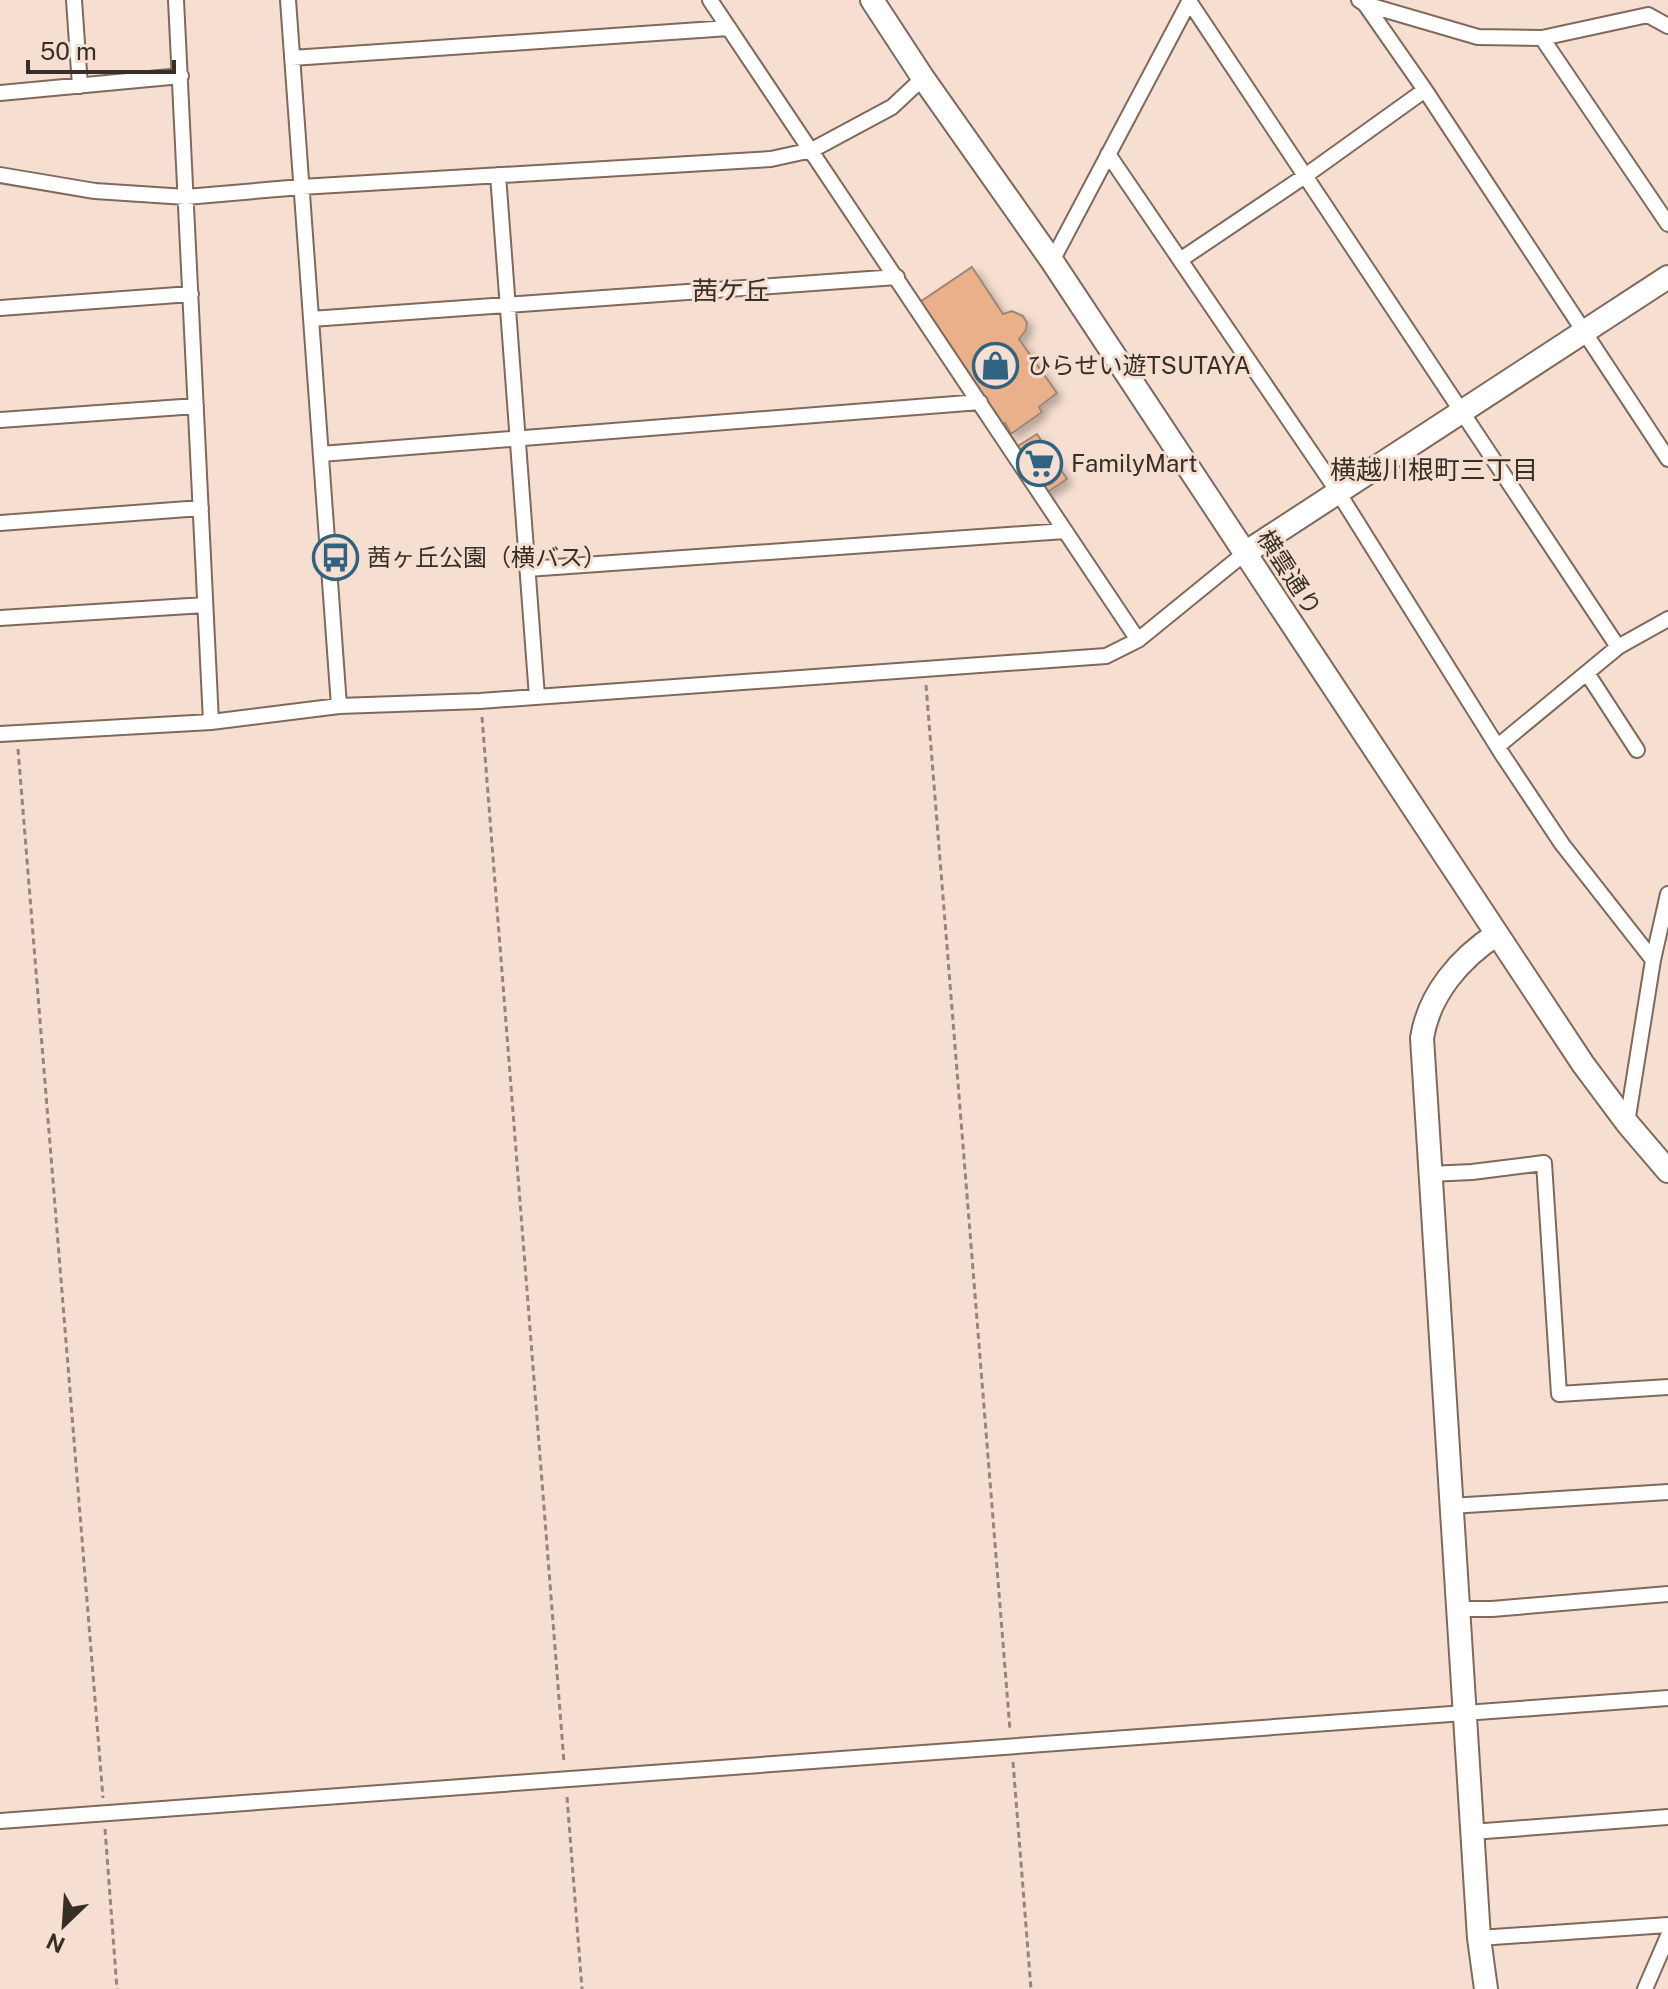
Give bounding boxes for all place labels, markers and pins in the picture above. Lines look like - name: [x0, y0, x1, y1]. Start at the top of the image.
- shop icon: ひらせい遊TSUTAYA: [972, 342, 1020, 390]
- place label: ひらせい遊TSUTAYA: [1027, 351, 1251, 379]
- supermarket icon: FamilyMart: [1016, 440, 1064, 488]
- place label: FamilyMart: [1071, 449, 1198, 477]
- bus stop icon: 茜ヶ丘公園（横バス）: [312, 534, 360, 582]
- place label: 茜ヶ丘公園（横バス）: [367, 543, 607, 571]

